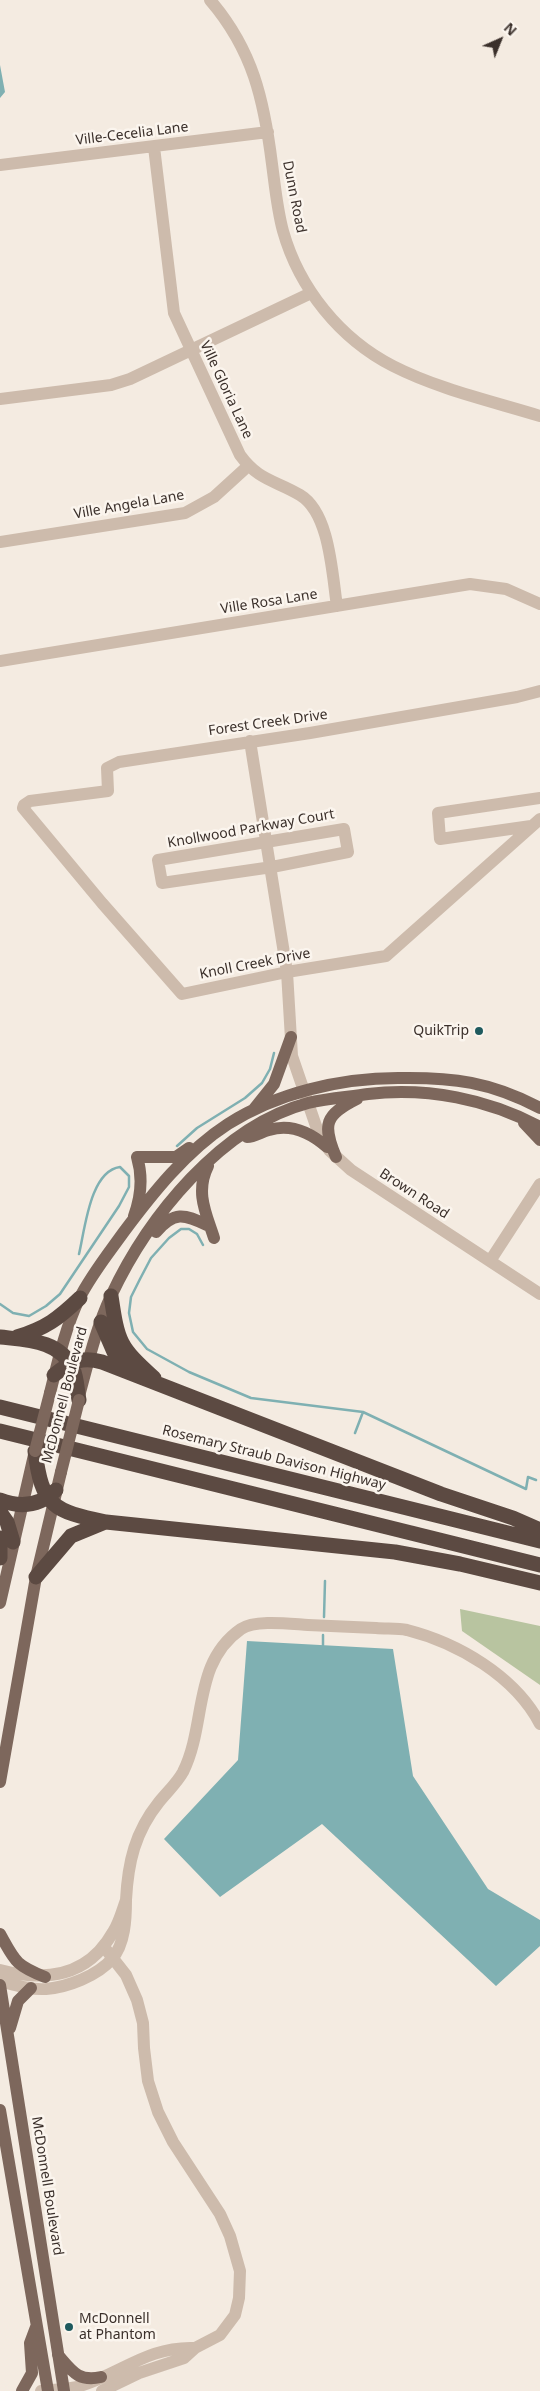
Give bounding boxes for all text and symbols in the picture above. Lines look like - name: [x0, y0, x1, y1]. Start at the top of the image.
- north arrow: [475, 15, 525, 65]
- text: N: [500, 18, 521, 40]
- street label: Ville-Cecelia Lane: [75, 119, 189, 149]
- street label: Dunn Road: [279, 159, 309, 235]
- street label: Ville Gloria Lane: [196, 339, 256, 441]
- street label: Ville Angela Lane: [73, 487, 185, 523]
- street label: Ville Rosa Lane: [219, 586, 319, 618]
- street label: Forest Creek Drive: [207, 706, 329, 740]
- street label: Knollwood Parkway Court: [166, 806, 336, 852]
- street label: Knoll Creek Drive: [198, 945, 312, 983]
- place label: QuikTrip: [413, 1023, 469, 1039]
- marker: QuikTrip: [473, 1025, 485, 1037]
- street label: Brown Road: [376, 1165, 452, 1223]
- street label: McDonnell Boulevard: [39, 1325, 91, 1465]
- street label: Rosemary Straub Davison Highway: [160, 1422, 388, 1494]
- street label: McDonnell Boulevard: [28, 2115, 66, 2257]
- place label: McDonnell at Phantom: [79, 2311, 156, 2344]
- marker: McDonnell at Phantom: [63, 2321, 75, 2333]

